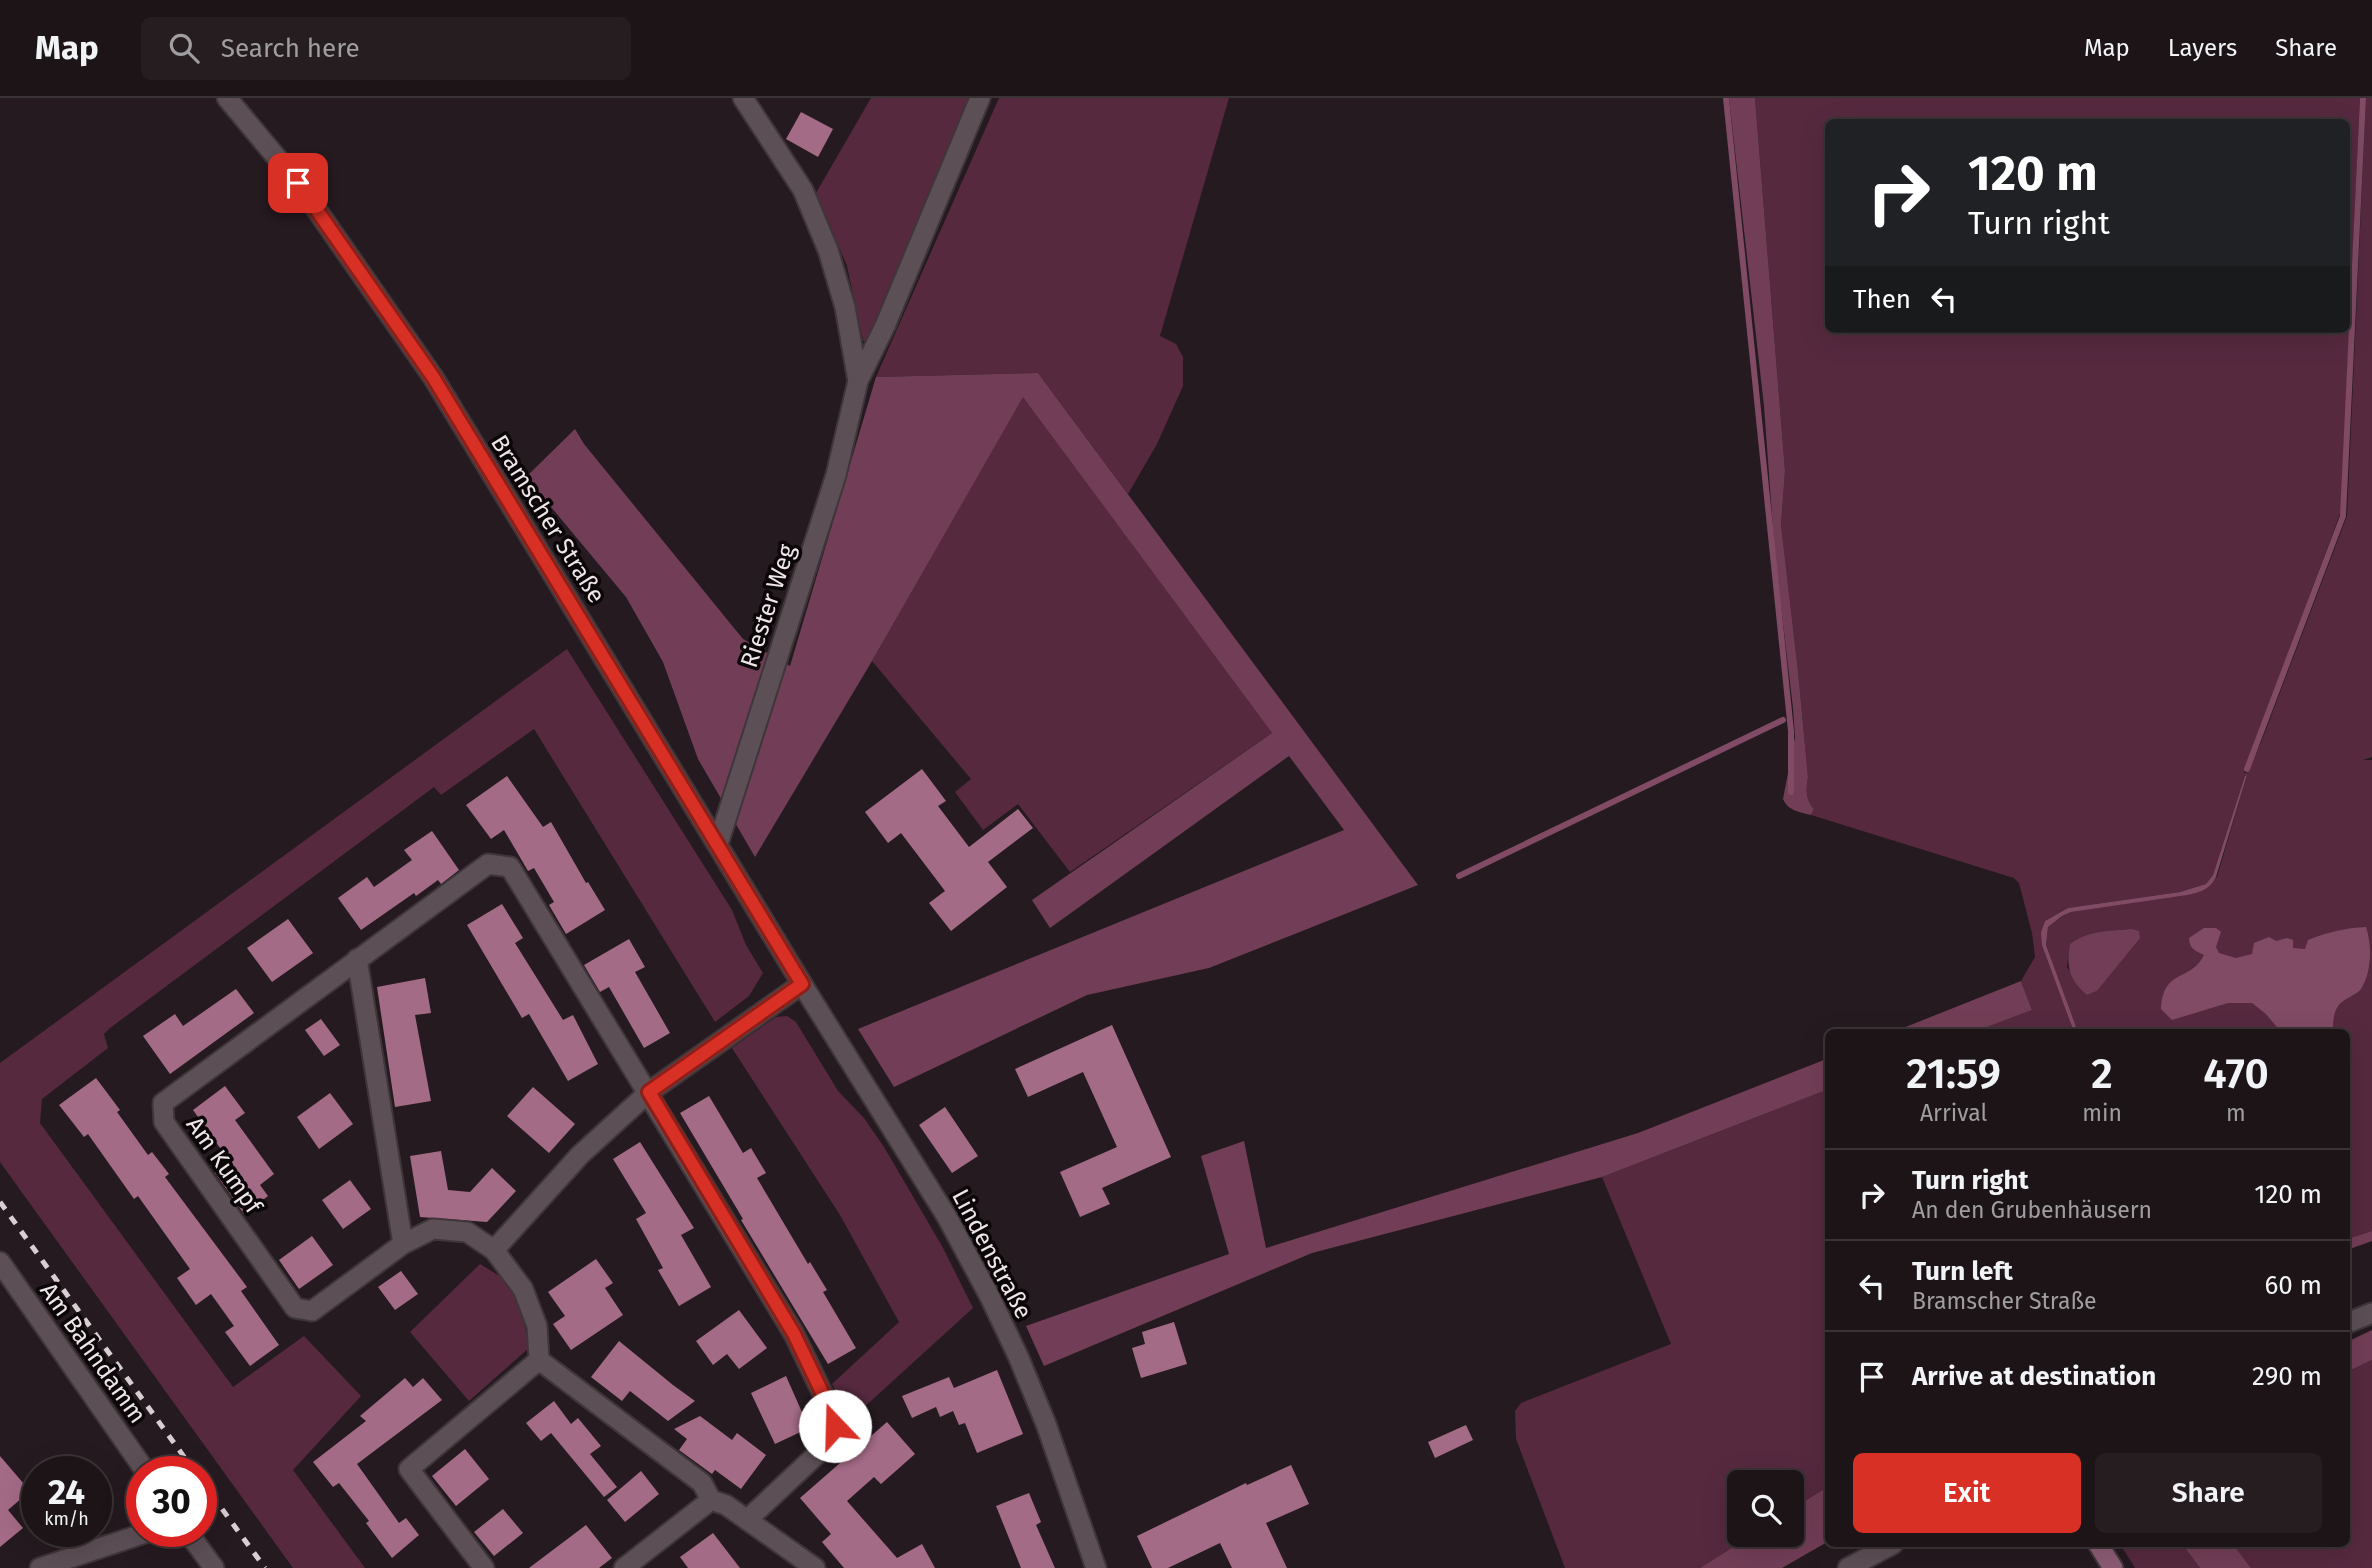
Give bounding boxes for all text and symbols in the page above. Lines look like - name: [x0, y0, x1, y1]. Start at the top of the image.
- search box: [141, 17, 631, 80]
- text: Map: [35, 28, 99, 68]
- icon: search: [165, 29, 203, 67]
- text: Search here: [221, 33, 360, 64]
- text: Map: [2084, 34, 2130, 62]
- text: Layers: [2168, 34, 2237, 62]
- text: Share: [2275, 34, 2337, 62]
- text: 120 m: [1968, 144, 2098, 203]
- icon: right: [1853, 147, 1944, 238]
- pin: [268, 153, 328, 213]
- icon: arrive: [279, 164, 317, 202]
- text: Turn right: [1968, 204, 2110, 242]
- icon: left: [1925, 280, 1963, 318]
- text: Then: [1853, 284, 1911, 315]
- street label: Bramscher Straße: [485, 430, 611, 608]
- street label: Riester Weg: [735, 540, 801, 671]
- text: 21:59: [1906, 1049, 2001, 1099]
- text: 2: [2091, 1049, 2113, 1099]
- text: 470: [2203, 1049, 2269, 1099]
- text: Arrival: [1920, 1099, 1987, 1127]
- text: min: [2082, 1099, 2122, 1127]
- text: m: [2226, 1099, 2246, 1127]
- street label: Am Kumpf: [181, 1111, 269, 1220]
- text: Turn right: [1912, 1165, 2029, 1196]
- icon: right: [1853, 1176, 1891, 1214]
- text: 120 m: [2254, 1179, 2322, 1210]
- street label: Lindenstraße: [946, 1184, 1038, 1324]
- text: An den Grubenhäusern: [1912, 1196, 2152, 1224]
- text: Turn left: [1912, 1256, 2013, 1287]
- icon: left: [1853, 1267, 1891, 1305]
- text: 60 m: [2264, 1270, 2322, 1301]
- street label: Am Bahndamm: [34, 1277, 152, 1429]
- text: Bramscher Straße: [1912, 1287, 2097, 1315]
- icon: arrive: [1853, 1358, 1891, 1396]
- text: Arrive at destination: [1912, 1361, 2156, 1392]
- text: 290 m: [2252, 1361, 2322, 1392]
- position arrow: [798, 1389, 872, 1463]
- button: Exit: [1853, 1453, 2081, 1533]
- button: Share: [2095, 1453, 2322, 1533]
- speed limit sign: 30: [126, 1456, 217, 1547]
- map controls: [1727, 1470, 1804, 1547]
- button: search: [1727, 1470, 1804, 1547]
- text: 24: [48, 1471, 85, 1513]
- text: km/h: [44, 1508, 89, 1530]

